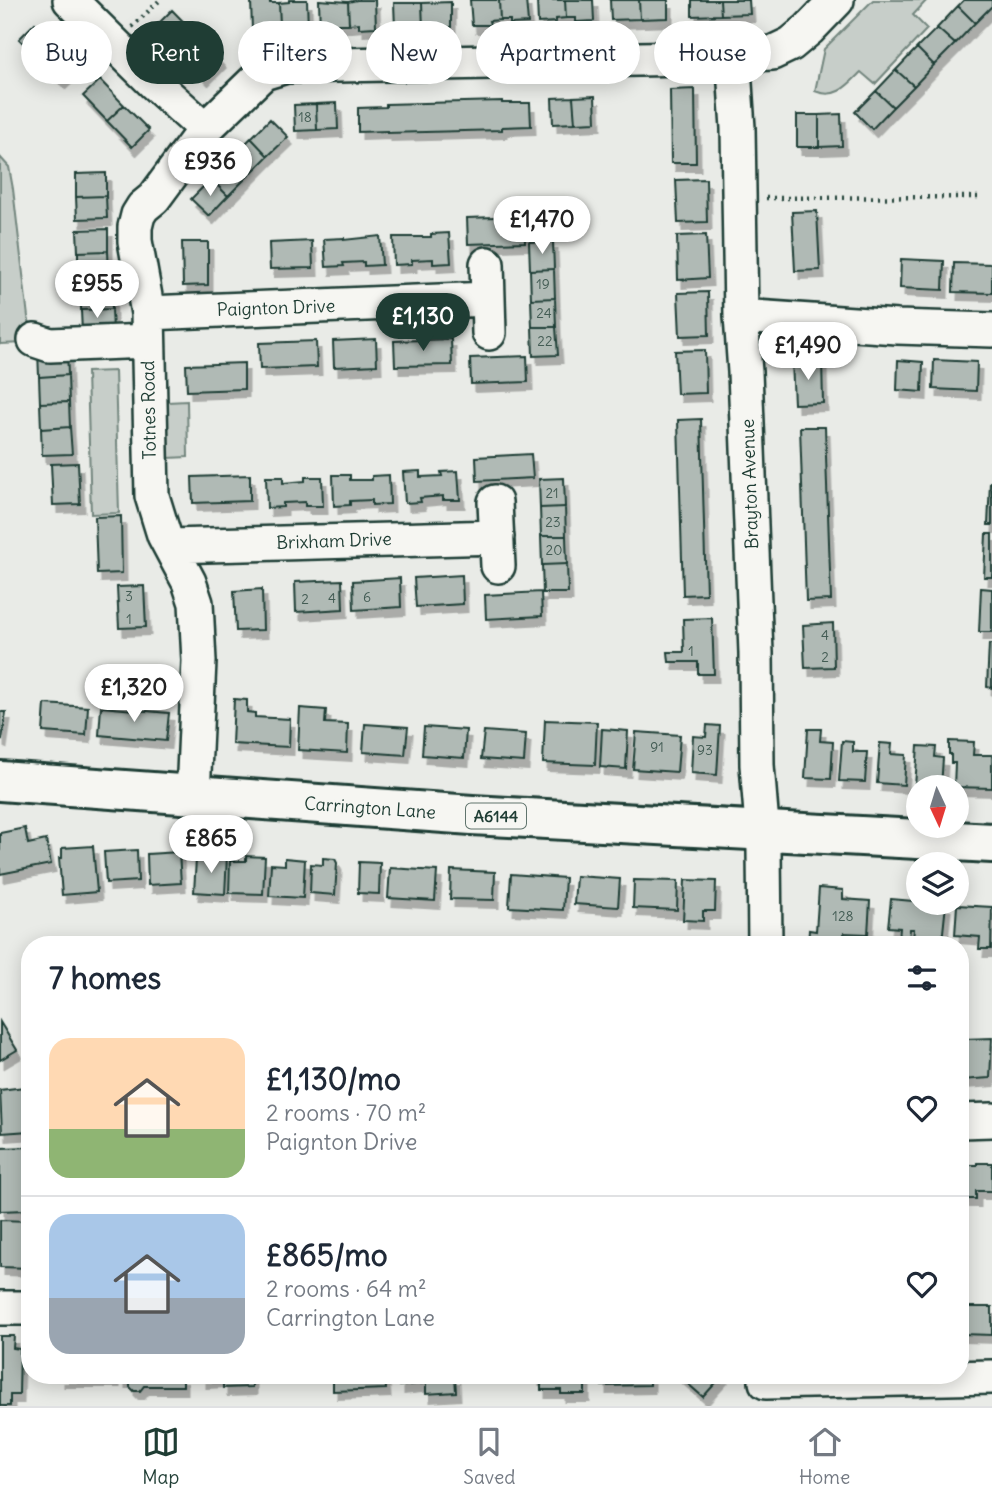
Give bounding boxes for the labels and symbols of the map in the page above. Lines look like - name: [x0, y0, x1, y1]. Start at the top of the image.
- house number: 18: [298, 108, 312, 126]
- pin: £936: [169, 138, 251, 198]
- pin: £1,470: [485, 196, 599, 256]
- pin: £955: [56, 260, 138, 320]
- house number: 19: [536, 275, 550, 293]
- street label: Paignton Drive: [216, 294, 336, 321]
- pin: £1,130: [366, 294, 480, 353]
- house number: 24: [536, 304, 552, 322]
- pin: £1,490: [751, 322, 865, 382]
- house number: 22: [537, 332, 553, 350]
- street label: Totnes Road: [136, 360, 161, 460]
- street label: Brayton Avenue: [736, 418, 763, 550]
- house number: 21: [545, 484, 559, 502]
- house number: 23: [545, 513, 561, 531]
- street label: Brixham Drive: [276, 527, 392, 554]
- house number: 20: [546, 541, 562, 559]
- house number: 3: [125, 587, 133, 605]
- house number: 6: [363, 588, 371, 606]
- house number: 4: [328, 589, 336, 607]
- house number: 2: [301, 590, 309, 608]
- house number: 1: [126, 610, 132, 628]
- house number: 4: [821, 626, 829, 644]
- house number: 1: [688, 642, 694, 660]
- house number: 2: [821, 648, 829, 666]
- pin: £1,320: [77, 664, 191, 724]
- house number: 91: [650, 738, 664, 756]
- house number: 93: [697, 741, 713, 759]
- north arrow: [906, 775, 970, 838]
- street label: Carrington Lane: [303, 791, 437, 824]
- road number: A6144: [466, 804, 526, 828]
- pin: £865: [170, 816, 252, 875]
- house number: 128: [832, 907, 854, 925]

